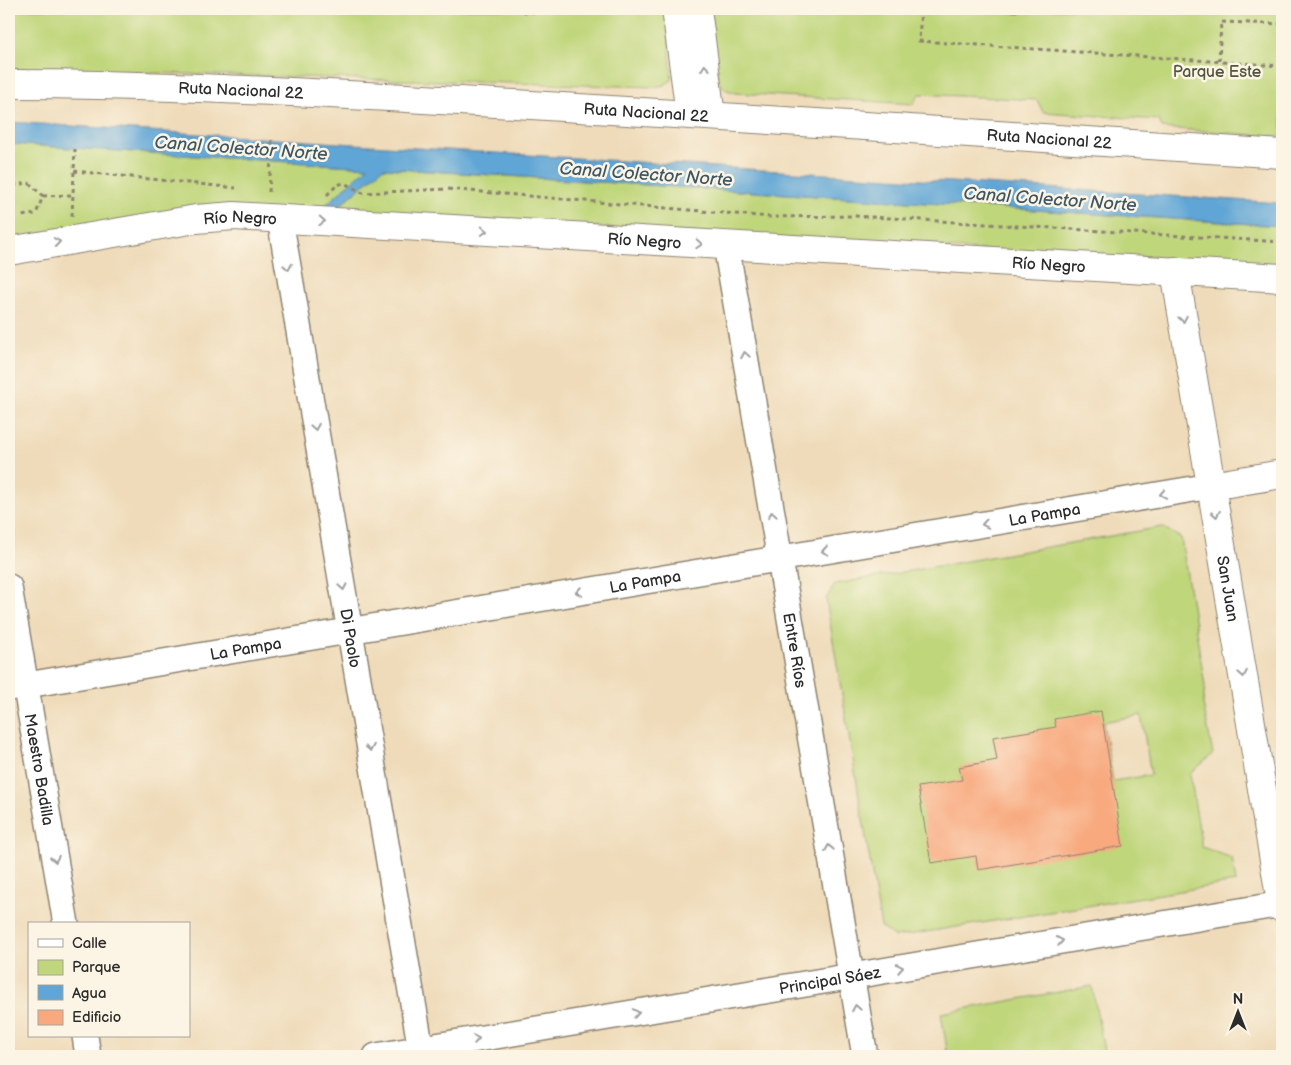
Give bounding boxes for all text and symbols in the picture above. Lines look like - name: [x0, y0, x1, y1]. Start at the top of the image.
- one-way arrow: [700, 63, 711, 71]
- park label: Parque Este: [1173, 63, 1262, 82]
- street label: Ruta Nacional 22: [178, 79, 305, 104]
- street label: Ruta Nacional 22: [583, 100, 710, 127]
- street label: Ruta Nacional 22: [986, 126, 1113, 154]
- water label: Canal Colector Norte: [154, 132, 328, 165]
- water label: Canal Colector Norte: [559, 158, 733, 191]
- water label: Canal Colector Norte: [963, 183, 1137, 216]
- street label: Río Negro: [203, 208, 278, 230]
- one-way arrow: [318, 216, 326, 227]
- one-way arrow: [480, 225, 488, 236]
- street label: Río Negro: [607, 230, 682, 253]
- one-way arrow: [52, 238, 61, 248]
- one-way arrow: [695, 238, 703, 249]
- street label: Río Negro: [1011, 254, 1086, 277]
- one-way arrow: [283, 263, 293, 271]
- one-way arrow: [1177, 315, 1187, 324]
- one-way arrow: [740, 351, 750, 360]
- one-way arrow: [310, 423, 320, 432]
- one-way arrow: [1159, 489, 1167, 499]
- street label: La Pampa: [1008, 500, 1082, 531]
- one-way arrow: [1210, 510, 1220, 519]
- one-way arrow: [768, 511, 778, 520]
- one-way arrow: [981, 519, 990, 529]
- one-way arrow: [821, 546, 830, 556]
- street label: San Juan: [1212, 554, 1242, 623]
- street label: La Pampa: [608, 567, 683, 598]
- one-way arrow: [337, 583, 347, 592]
- one-way arrow: [574, 587, 583, 597]
- street label: Di Paolo: [335, 607, 364, 669]
- street label: Entre Ríos: [778, 611, 810, 689]
- street label: La Pampa: [209, 634, 283, 665]
- one-way arrow: [1237, 670, 1247, 679]
- street label: Maestro Badilla: [20, 712, 57, 827]
- one-way arrow: [364, 743, 374, 752]
- one-way arrow: [825, 844, 835, 852]
- one-way arrow: [49, 855, 59, 864]
- legend: [28, 922, 190, 1038]
- text: Calle: [72, 934, 107, 953]
- one-way arrow: [1056, 937, 1064, 947]
- text: Parque: [72, 958, 121, 977]
- street label: Principal Sáez: [778, 963, 882, 999]
- one-way arrow: [895, 964, 904, 974]
- text: Agua: [72, 984, 106, 1003]
- north arrow: [1214, 988, 1264, 1038]
- text: N: [1233, 991, 1243, 1008]
- one-way arrow: [852, 1004, 862, 1013]
- text: Edificio: [72, 1008, 121, 1027]
- one-way arrow: [632, 1008, 640, 1018]
- one-way arrow: [471, 1035, 480, 1045]

